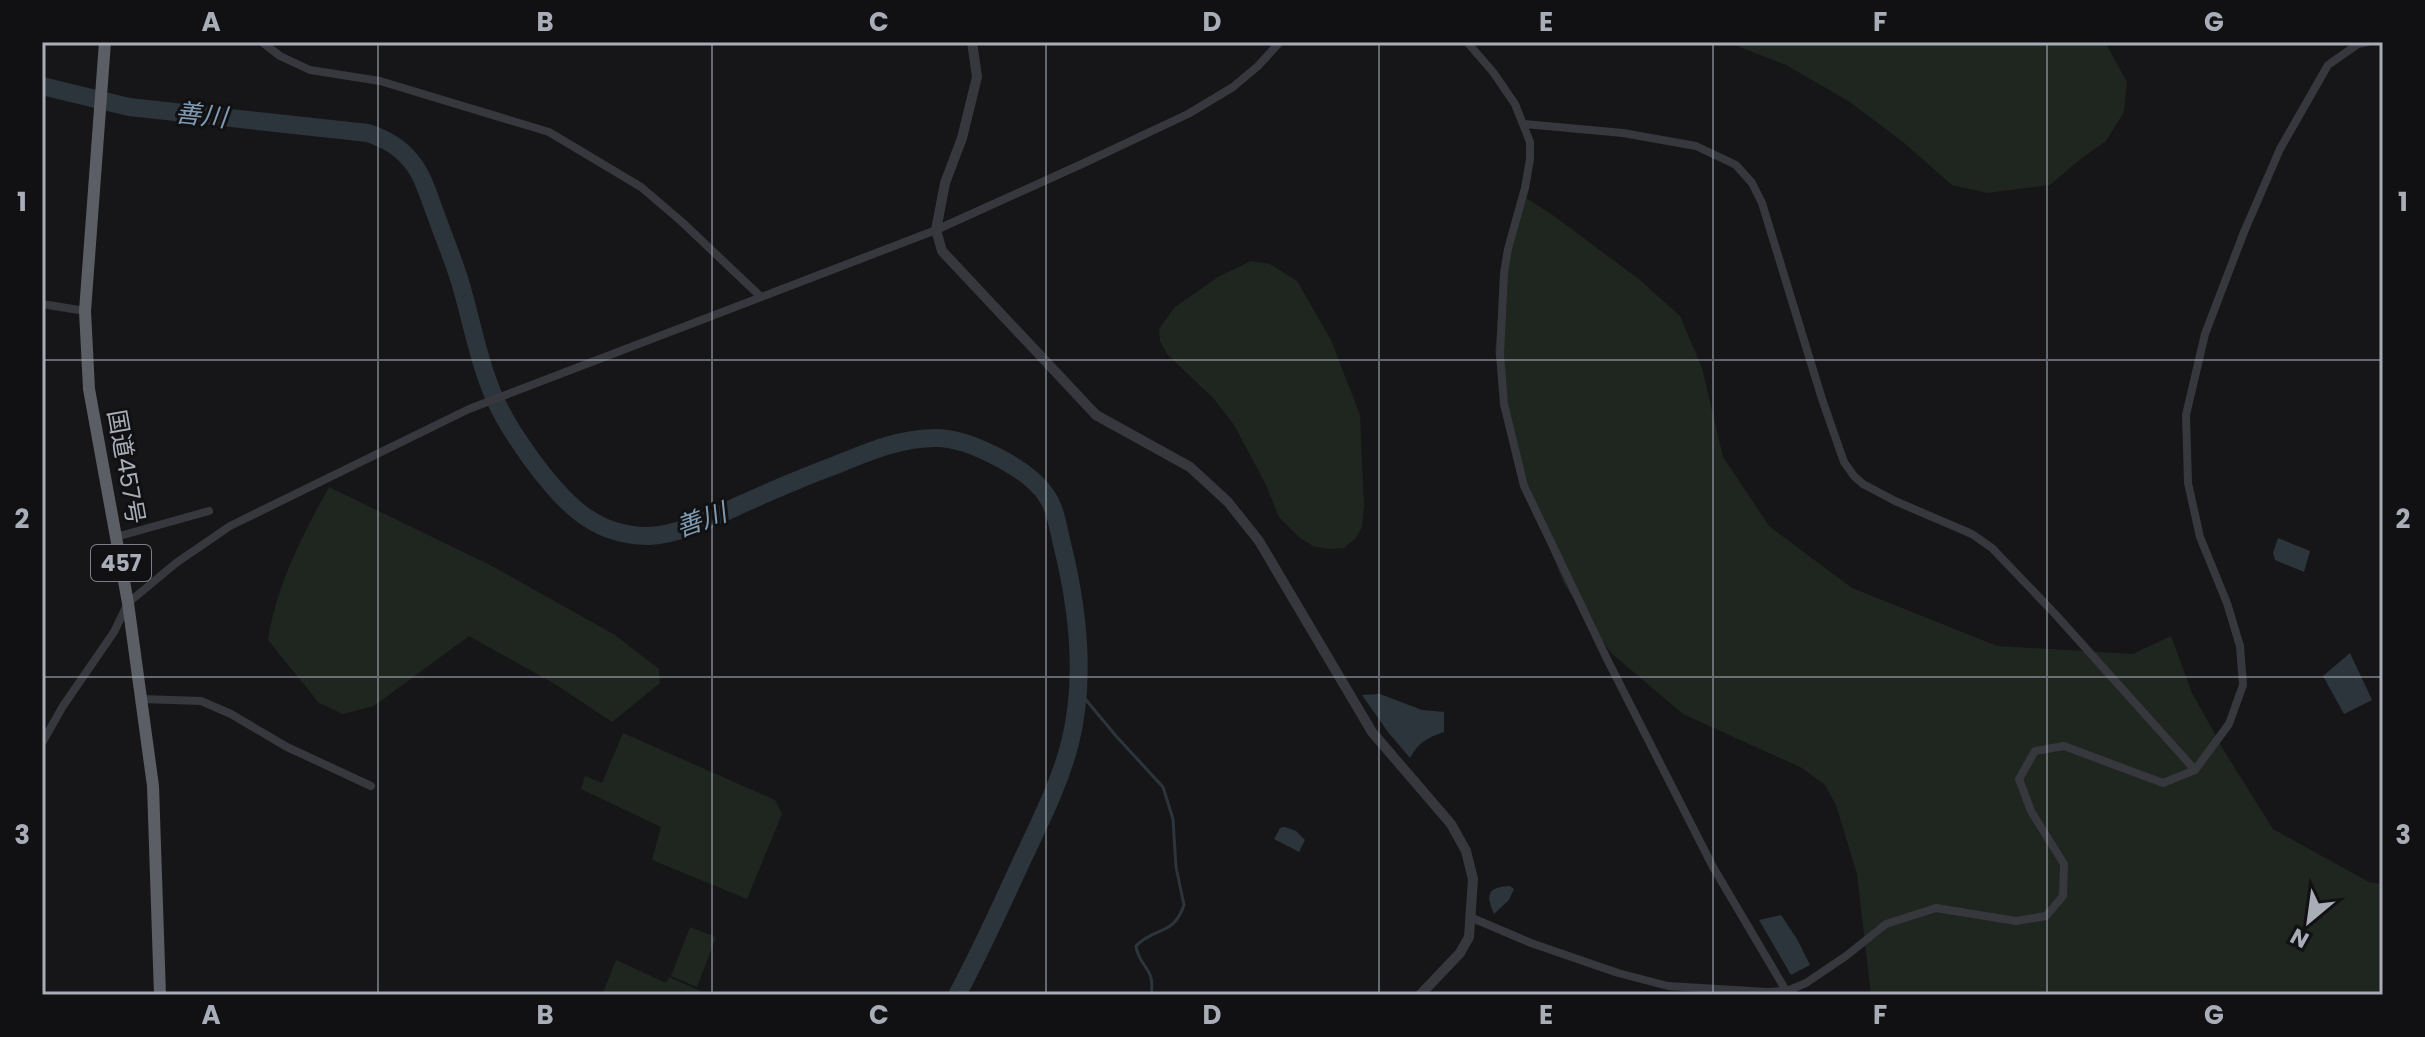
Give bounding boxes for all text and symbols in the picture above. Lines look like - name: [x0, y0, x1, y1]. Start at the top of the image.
- text: A: [201, 4, 221, 40]
- text: B: [536, 4, 554, 40]
- text: C: [869, 4, 889, 40]
- text: D: [1203, 4, 1222, 40]
- text: E: [1539, 4, 1553, 40]
- text: F: [1873, 4, 1887, 40]
- text: G: [2204, 4, 2224, 40]
- water label: 善川: [173, 94, 232, 136]
- text: 1: [17, 184, 27, 220]
- text: 1: [2398, 184, 2408, 220]
- street label: 国道457号: [100, 407, 153, 527]
- water label: 善川: [670, 493, 734, 546]
- text: 2: [15, 501, 30, 537]
- text: 2: [2396, 501, 2411, 537]
- road number: 457: [91, 545, 151, 581]
- text: 3: [14, 817, 30, 853]
- text: 3: [2395, 817, 2411, 853]
- north arrow: [2269, 881, 2349, 961]
- text: N: [2285, 920, 2314, 956]
- text: A: [201, 997, 221, 1033]
- text: B: [536, 997, 554, 1033]
- text: C: [869, 997, 889, 1033]
- text: D: [1203, 997, 1222, 1033]
- text: E: [1539, 997, 1553, 1033]
- text: F: [1873, 997, 1887, 1033]
- text: G: [2204, 997, 2224, 1033]

